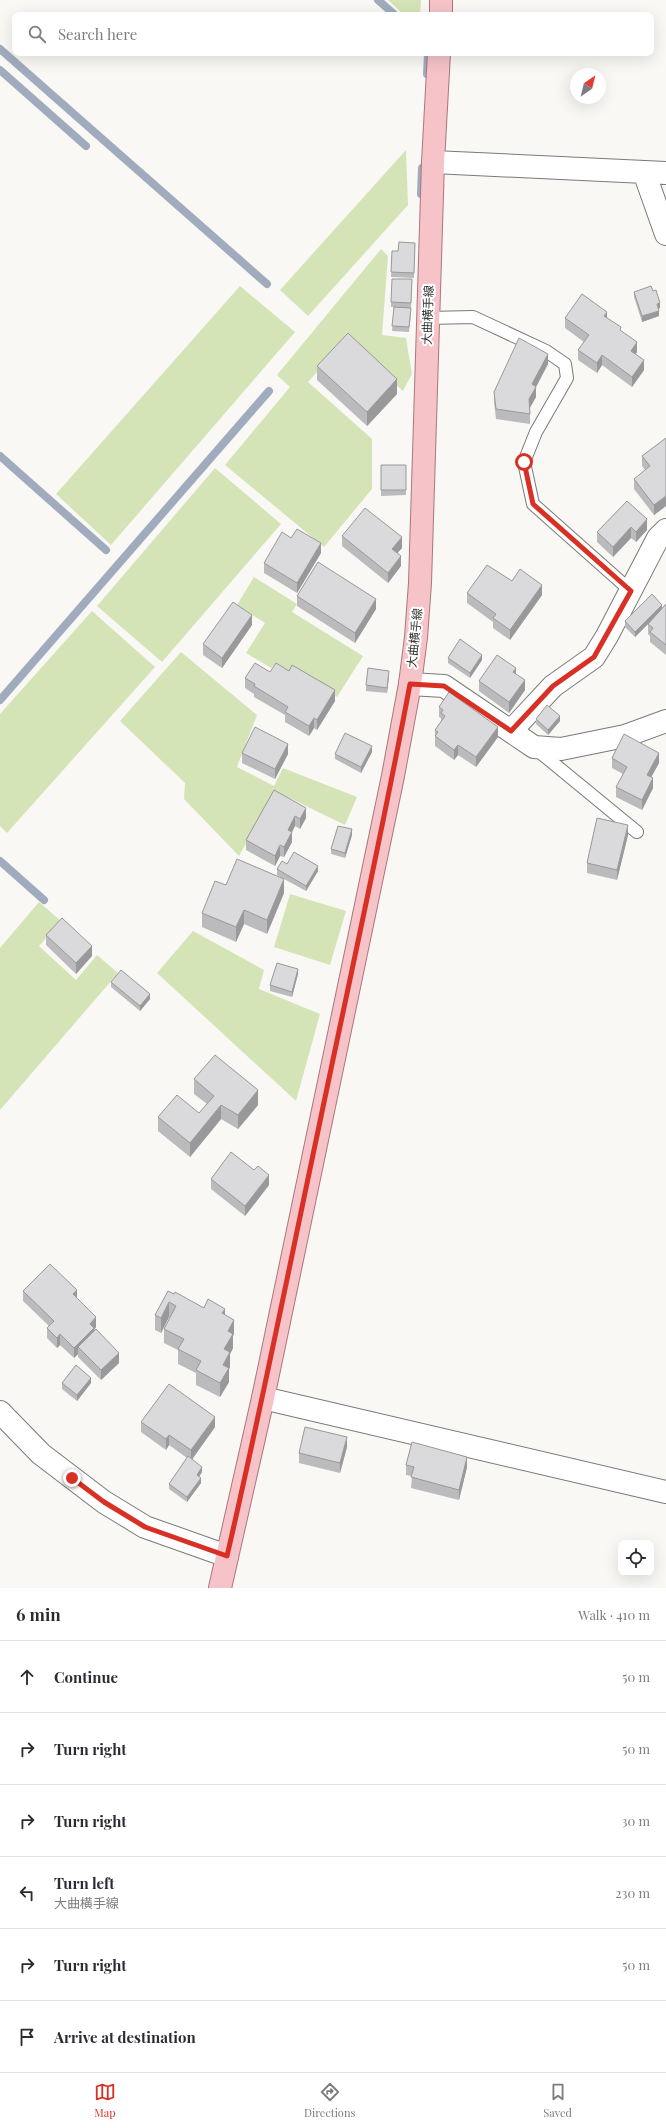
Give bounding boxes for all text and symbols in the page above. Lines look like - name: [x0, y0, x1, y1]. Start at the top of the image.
- search box: [12, 12, 654, 56]
- icon: search: [26, 23, 48, 45]
- text: Search here: [58, 24, 137, 44]
- north arrow: [570, 68, 606, 104]
- street label: 大曲横手線: [418, 285, 436, 345]
- route start: [515, 453, 533, 471]
- street label: 大曲横手線: [403, 607, 425, 669]
- route end: [63, 1469, 81, 1487]
- map controls: [618, 1540, 654, 1576]
- button: locate: [618, 1540, 654, 1576]
- text: 6 min: [16, 1603, 61, 1625]
- text: Walk · 410 m: [578, 1606, 650, 1623]
- icon: ahead: [16, 1666, 38, 1688]
- text: Continue: [54, 1667, 118, 1687]
- text: 50 m: [622, 1668, 650, 1685]
- icon: right: [16, 1738, 38, 1760]
- text: Turn right: [54, 1739, 127, 1759]
- text: 50 m: [622, 1740, 650, 1757]
- icon: right: [16, 1810, 38, 1832]
- text: Turn right: [54, 1811, 127, 1831]
- text: 30 m: [622, 1812, 650, 1829]
- text: Turn left: [54, 1873, 115, 1893]
- icon: left: [16, 1882, 38, 1904]
- text: 230 m: [615, 1884, 650, 1901]
- text: 大曲横手線: [54, 1894, 119, 1911]
- icon: right: [16, 1954, 38, 1976]
- text: Turn right: [54, 1955, 127, 1975]
- text: 50 m: [622, 1956, 650, 1973]
- icon: arrive: [16, 2026, 38, 2048]
- text: Arrive at destination: [54, 2027, 196, 2047]
- tab: Map: [94, 2081, 116, 2120]
- tab: Directions: [304, 2081, 355, 2120]
- tab: Saved: [543, 2081, 572, 2120]

